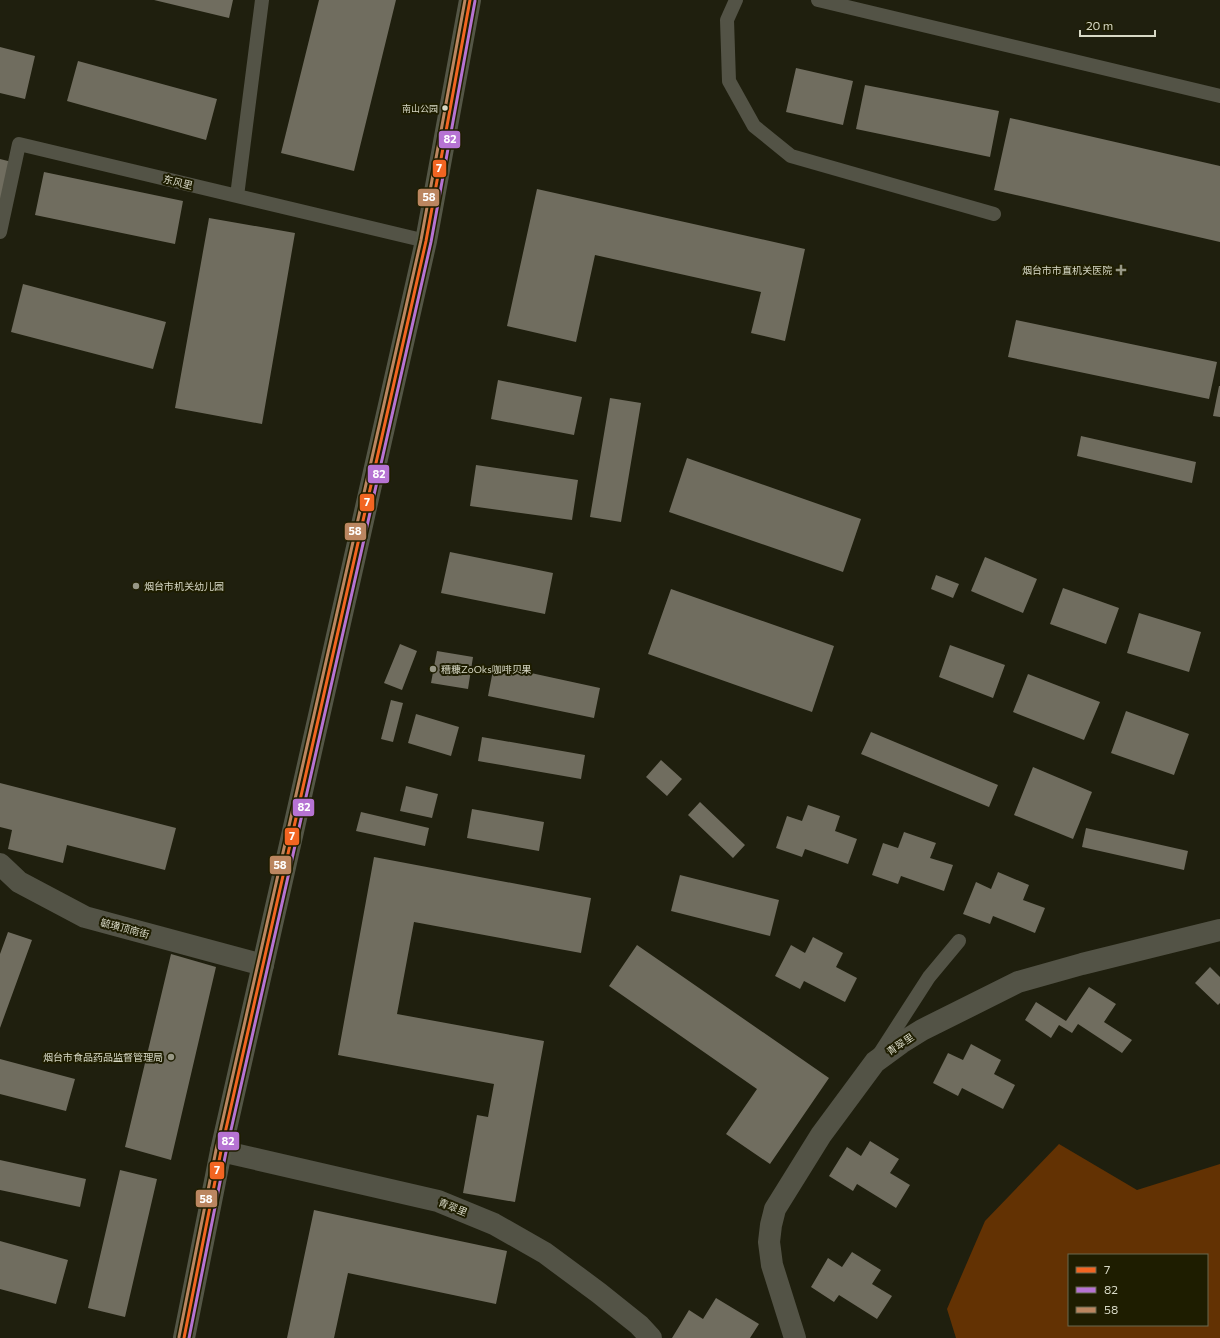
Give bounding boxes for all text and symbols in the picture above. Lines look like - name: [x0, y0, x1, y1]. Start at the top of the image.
- scale bar: [1080, 12, 1155, 38]
- text: 20 m: [1086, 18, 1113, 32]
- place label: 南山公园: [402, 103, 438, 114]
- marker: 南山公园: [440, 103, 450, 113]
- line badge: 82: [438, 130, 461, 149]
- text: 82: [444, 132, 457, 145]
- line badge: 7: [432, 159, 447, 178]
- text: 7: [436, 161, 442, 174]
- street label: 东风里: [162, 173, 194, 191]
- line badge: 58: [417, 188, 440, 207]
- text: 58: [422, 190, 436, 203]
- place label: 烟台市市直机关医院: [1022, 264, 1112, 276]
- marker: 烟台市市直机关医院: [1115, 264, 1127, 276]
- line badge: 82: [367, 464, 390, 484]
- text: 82: [373, 467, 386, 480]
- line badge: 7: [359, 493, 375, 512]
- text: 7: [364, 495, 370, 508]
- line badge: 58: [344, 522, 367, 541]
- text: 58: [348, 524, 362, 537]
- place label: 烟台市机关幼儿园: [144, 580, 224, 592]
- marker: 烟台市机关幼儿园: [131, 581, 141, 591]
- place label: 糟糠ZoOks咖啡贝果: [441, 663, 532, 675]
- marker: 糟糠ZoOks咖啡贝果: [428, 664, 438, 674]
- line badge: 82: [292, 798, 315, 817]
- text: 82: [298, 800, 311, 813]
- line badge: 7: [284, 827, 300, 846]
- text: 7: [289, 829, 295, 842]
- line badge: 58: [269, 855, 292, 875]
- text: 58: [273, 858, 287, 871]
- street label: 毓璜顶南街: [99, 916, 151, 940]
- street label: 青翠里: [884, 1031, 916, 1057]
- place label: 烟台市食品药品监督管理局: [43, 1051, 163, 1063]
- marker: 烟台市食品药品监督管理局: [166, 1052, 176, 1062]
- line badge: 82: [217, 1131, 240, 1151]
- text: 82: [222, 1134, 235, 1147]
- line badge: 7: [209, 1161, 225, 1180]
- text: 7: [214, 1163, 220, 1176]
- line badge: 58: [195, 1189, 218, 1208]
- text: 58: [199, 1192, 213, 1205]
- street label: 青翠里: [437, 1196, 469, 1218]
- legend: [1068, 1254, 1208, 1326]
- text: 7: [1104, 1262, 1110, 1276]
- text: 82: [1104, 1282, 1118, 1296]
- text: 58: [1104, 1302, 1118, 1316]

